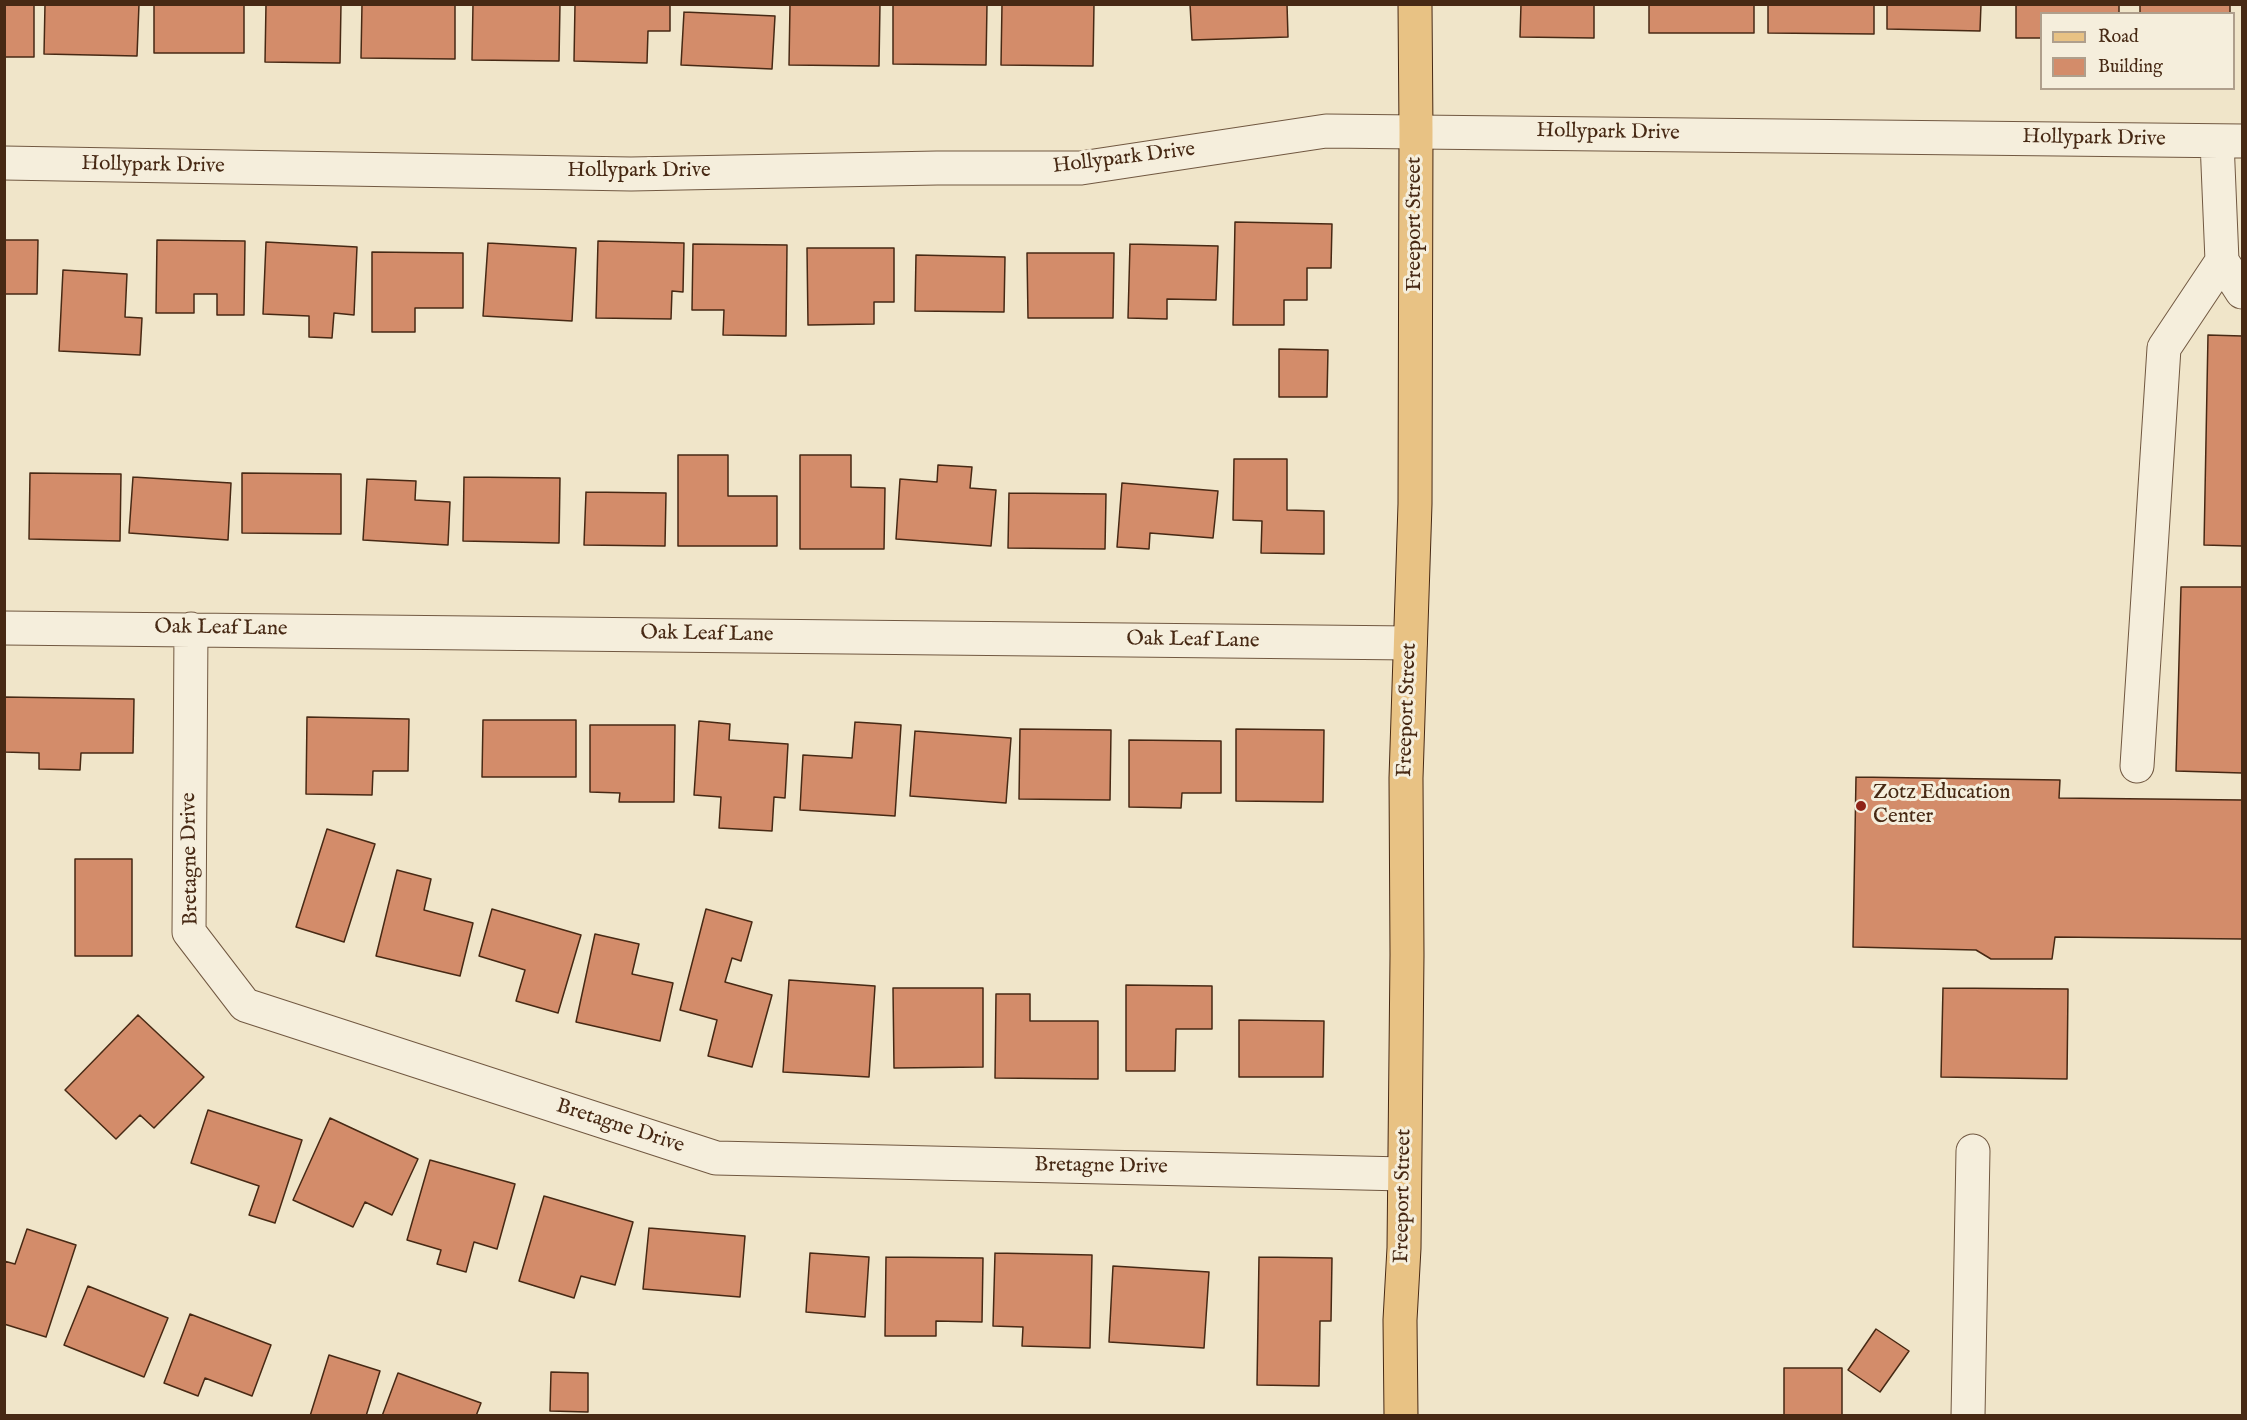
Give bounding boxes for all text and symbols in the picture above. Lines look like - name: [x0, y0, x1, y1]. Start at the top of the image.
- legend: [2040, 12, 2235, 90]
- text: Road: [2098, 26, 2139, 49]
- text: Building: [2098, 56, 2163, 79]
- street label: Hollypark Drive: [1536, 119, 1680, 147]
- street label: Hollypark Drive: [2022, 125, 2166, 153]
- street label: Hollypark Drive: [1051, 138, 1197, 180]
- street label: Hollypark Drive: [81, 152, 225, 180]
- street label: Freeport Street: [1403, 157, 1429, 291]
- street label: Hollypark Drive: [567, 159, 711, 185]
- street label: Oak Leaf Lane: [154, 615, 288, 643]
- street label: Oak Leaf Lane: [640, 621, 774, 649]
- street label: Oak Leaf Lane: [1126, 627, 1260, 655]
- street label: Freeport Street: [1393, 642, 1423, 778]
- place label: Zotz Education Center: [1873, 781, 2010, 831]
- street label: Bretagne Drive: [177, 792, 205, 926]
- marker: Zotz Education Center: [1854, 799, 1868, 813]
- street label: Bretagne Drive: [553, 1094, 687, 1160]
- street label: Freeport Street: [1390, 1129, 1418, 1263]
- street label: Bretagne Drive: [1034, 1153, 1168, 1181]

